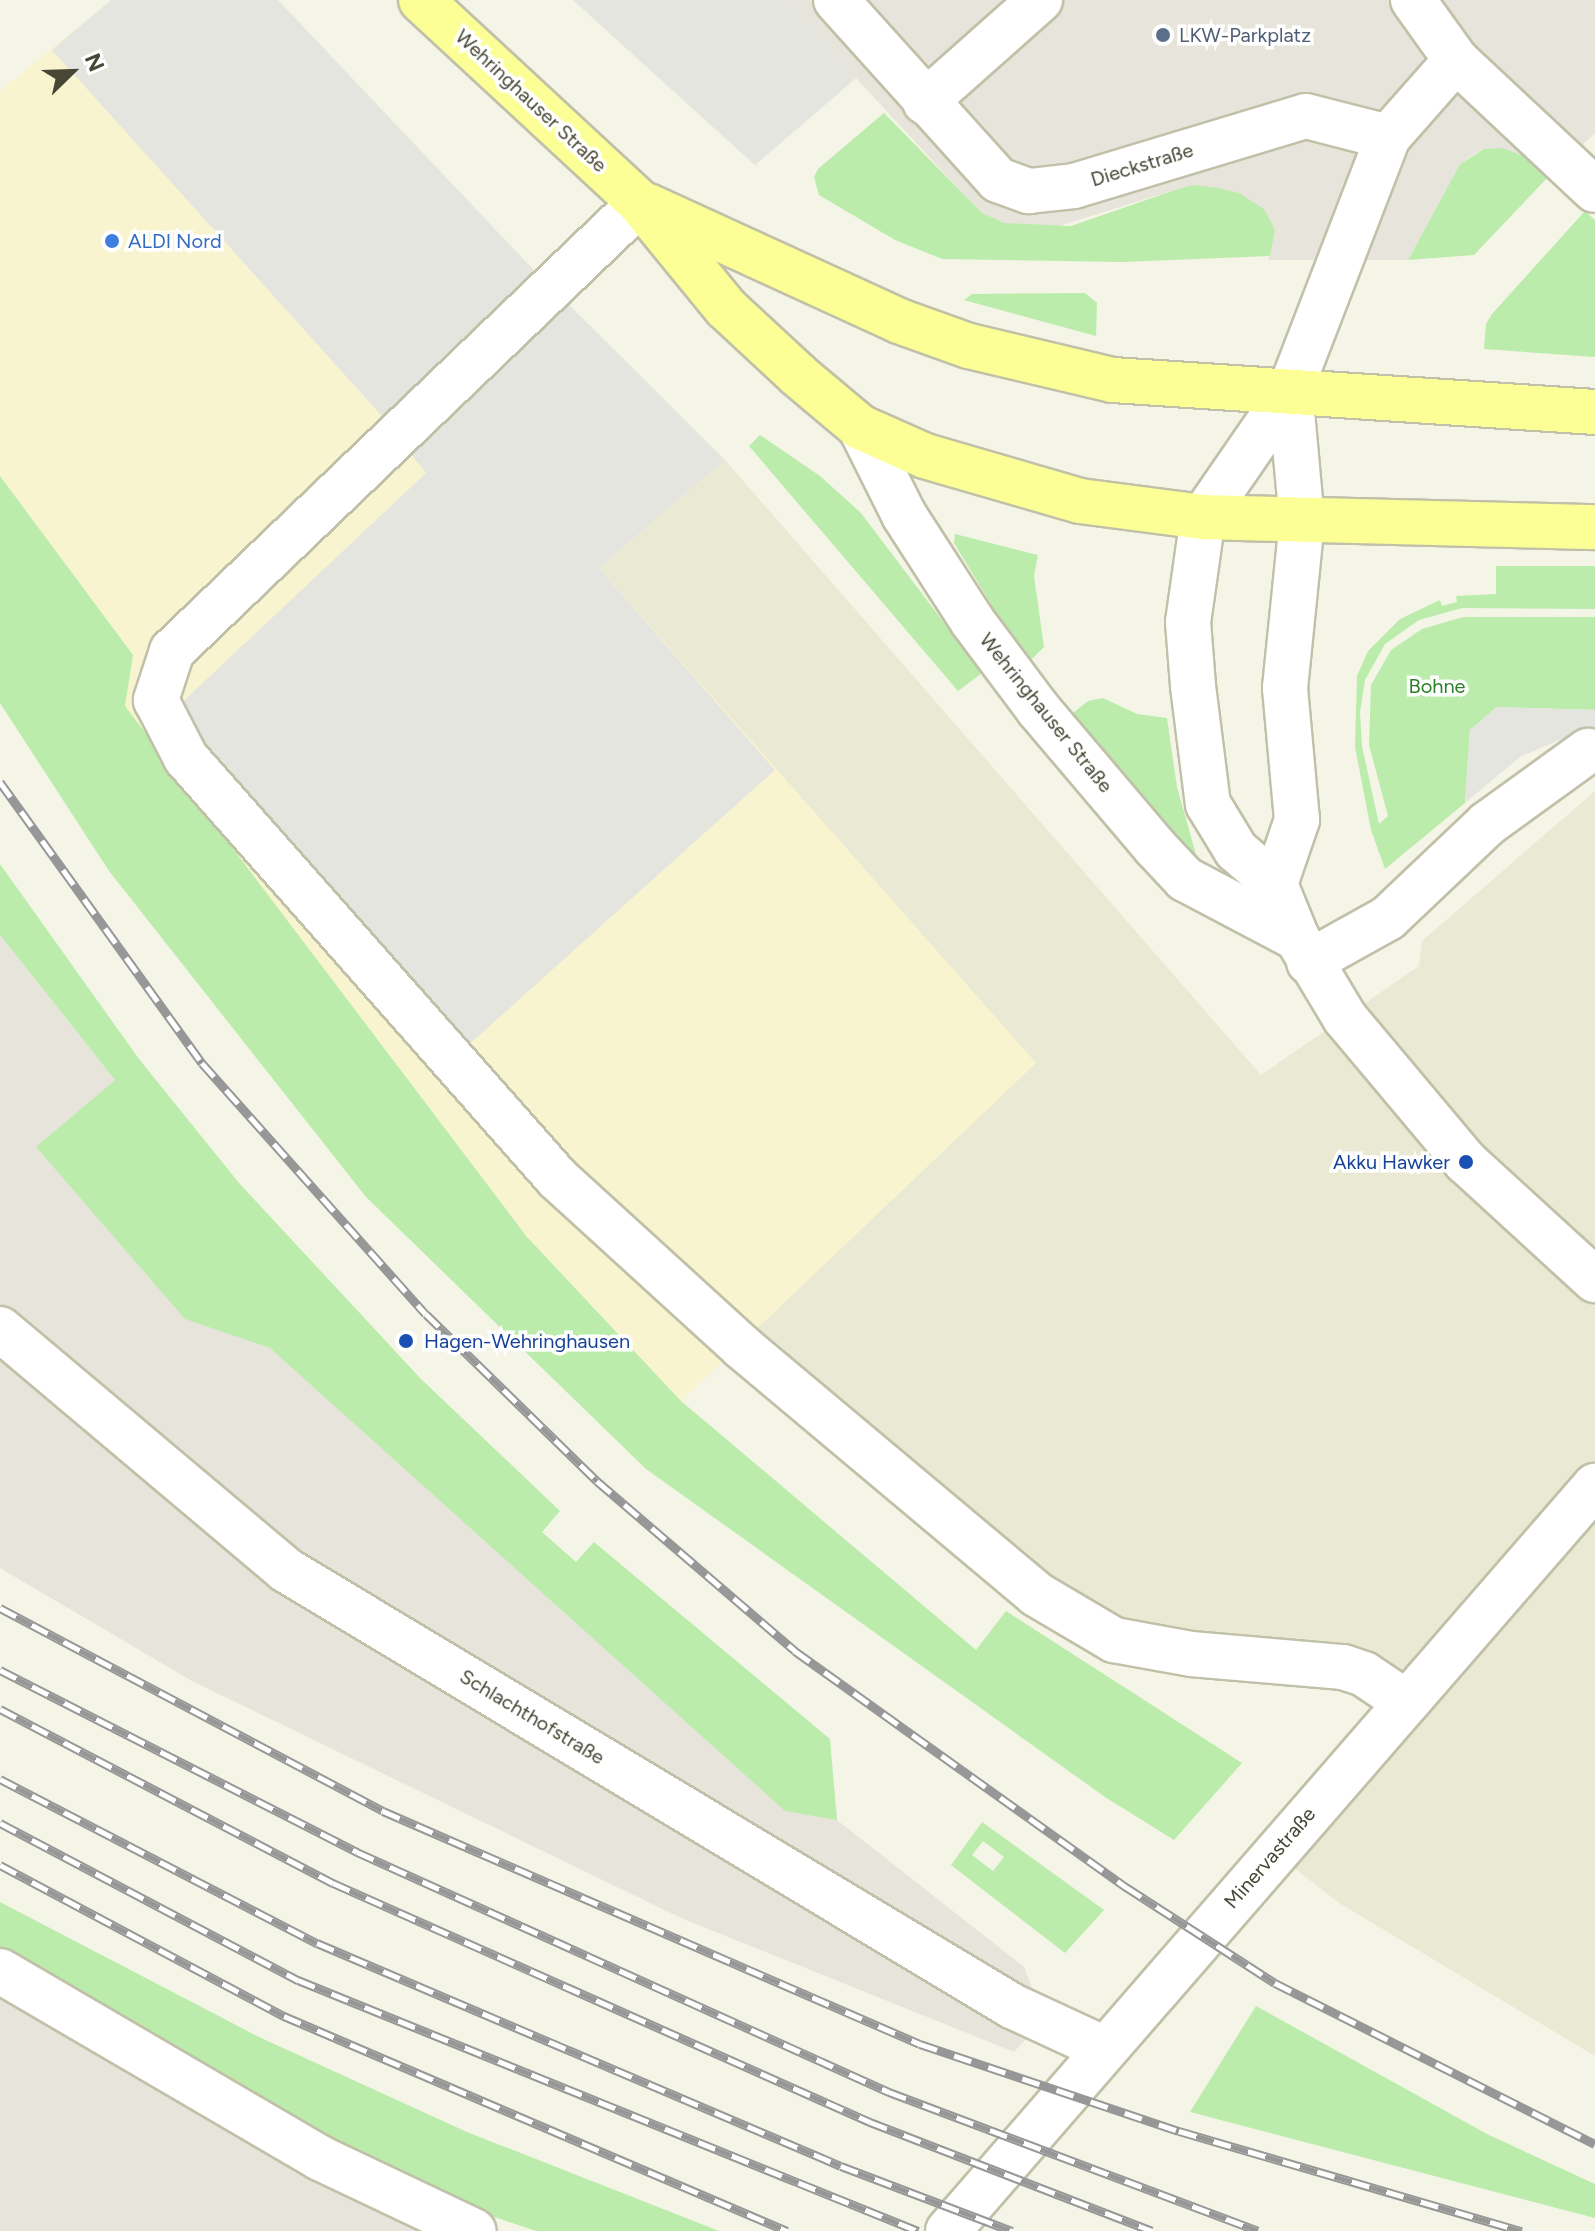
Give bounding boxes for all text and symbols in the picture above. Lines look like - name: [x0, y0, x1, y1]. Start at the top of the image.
- place label: LKW-Parkplatz: [1179, 23, 1311, 47]
- street label: Wehringhauser Straße: [450, 25, 612, 177]
- marker: LKW-Parkplatz: [1154, 26, 1172, 44]
- north arrow: [32, 32, 112, 112]
- text: N: [79, 49, 110, 76]
- street label: Dieckstraße: [1088, 138, 1196, 192]
- place label: ALDI Nord: [128, 229, 222, 253]
- marker: ALDI Nord: [103, 232, 121, 250]
- street label: Wehringhauser Straße: [974, 628, 1118, 798]
- park label: Bohne: [1408, 674, 1466, 698]
- place label: Akku Hawker: [1333, 1150, 1450, 1174]
- marker: Akku Hawker: [1457, 1153, 1475, 1171]
- place label: Hagen-Wehringhausen: [424, 1329, 630, 1353]
- marker: Hagen-Wehringhausen: [395, 1330, 417, 1352]
- street label: Schlachthofstraße: [455, 1664, 609, 1770]
- street label: Minervastraße: [1219, 1802, 1321, 1914]

